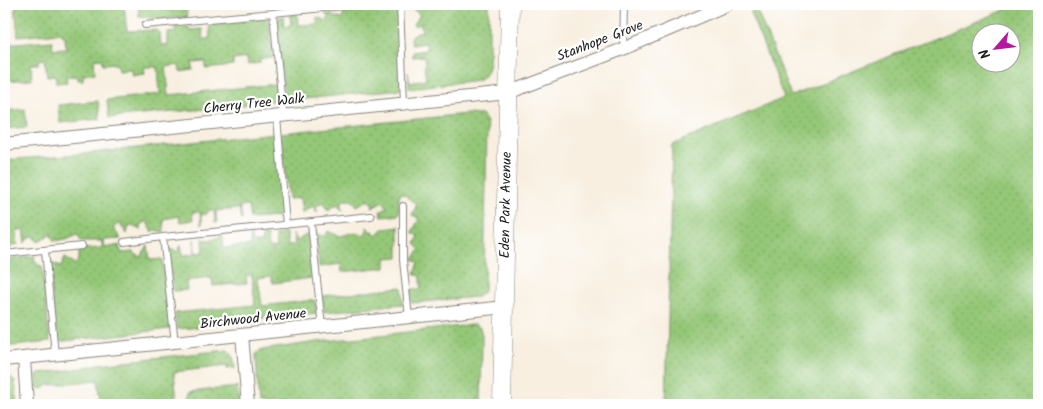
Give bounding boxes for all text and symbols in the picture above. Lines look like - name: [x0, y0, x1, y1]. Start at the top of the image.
- street label: Stanhope Grove: [554, 14, 647, 68]
- north arrow: [970, 22, 1020, 72]
- text: N: [974, 44, 997, 63]
- street label: Cherry Tree Walk: [202, 88, 306, 120]
- street label: Eden Park Avenue: [494, 151, 518, 259]
- street label: Birchwood Avenue: [199, 302, 308, 336]

